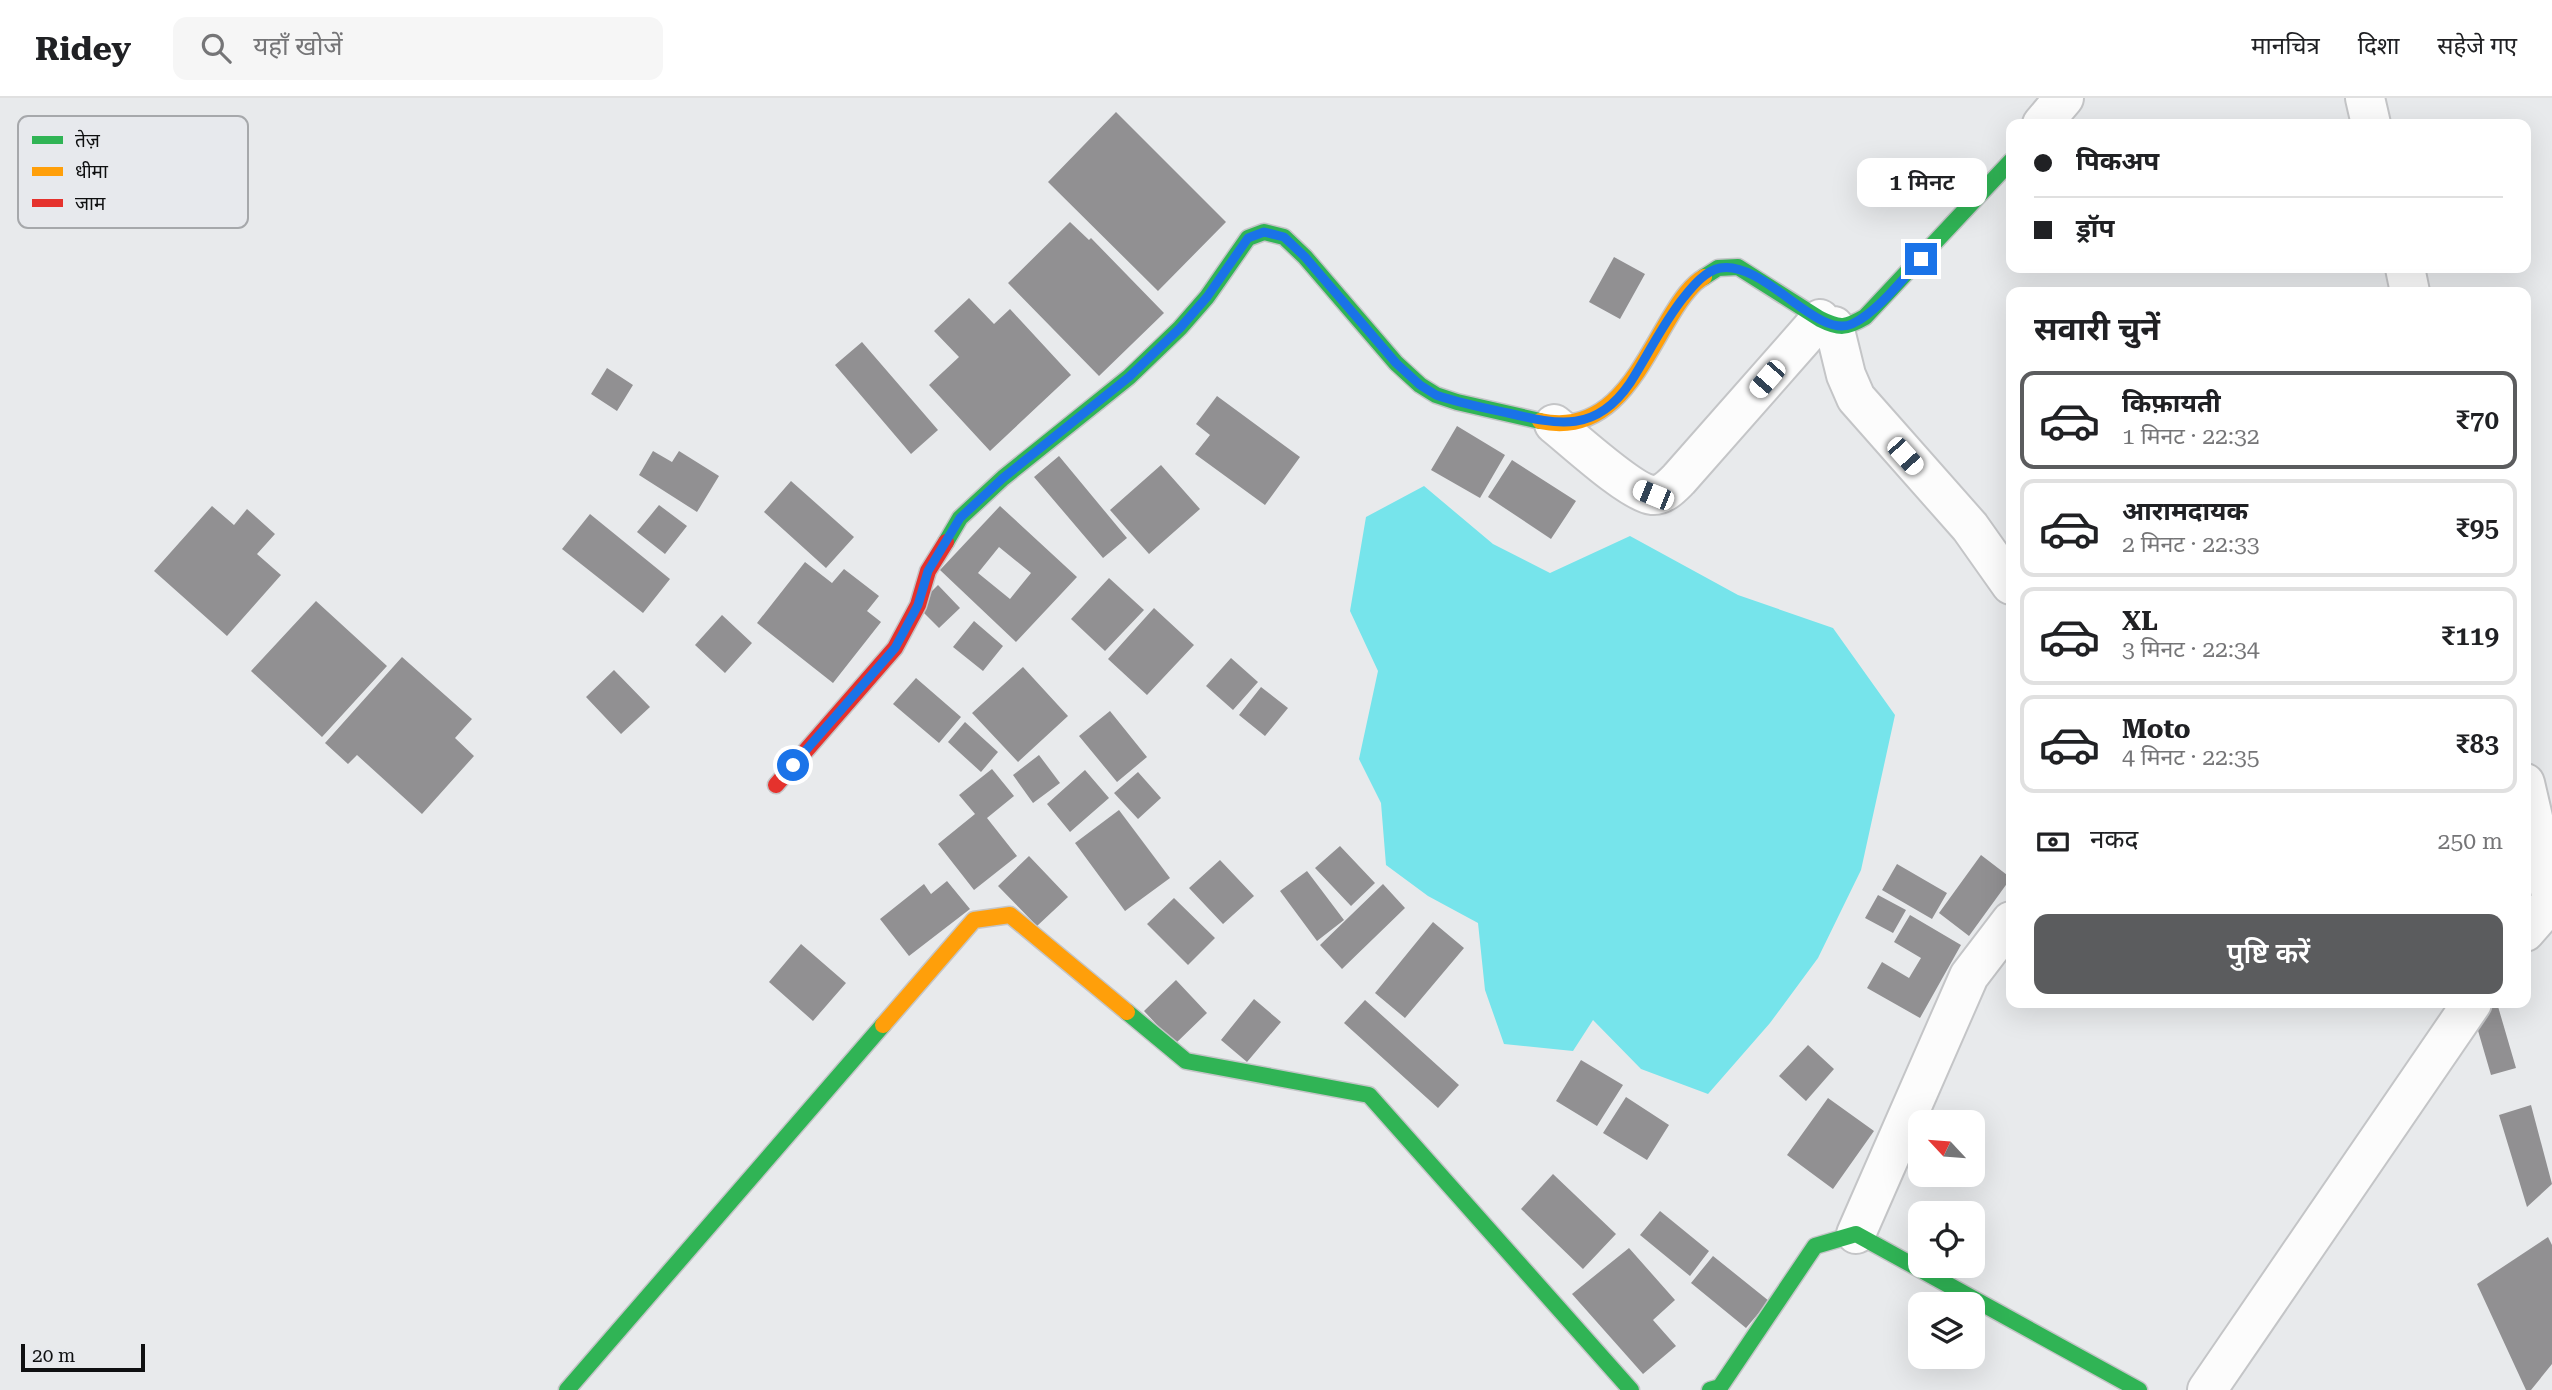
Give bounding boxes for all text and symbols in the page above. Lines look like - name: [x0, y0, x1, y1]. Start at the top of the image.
- search box: [173, 17, 663, 80]
- text: Ridey: [35, 29, 131, 68]
- icon: search: [197, 29, 235, 67]
- text: यहाँ खोजें: [253, 31, 343, 61]
- text: मानचित्र: [2251, 32, 2320, 60]
- text: दिशा: [2358, 32, 2399, 60]
- text: सहेजे गए: [2437, 32, 2517, 60]
- legend: [18, 116, 248, 228]
- text: तेज़: [75, 129, 101, 152]
- text: पिकअप: [2076, 146, 2159, 176]
- callout: 1 मिनट: [1856, 158, 1986, 206]
- text: धीमा: [75, 160, 109, 183]
- text: 1 मिनट: [1889, 169, 1955, 196]
- text: जाम: [75, 192, 106, 215]
- text: ड्रॉप: [2076, 213, 2114, 243]
- route end: [1905, 243, 1937, 275]
- text: सवारी चुनें: [2034, 310, 2160, 348]
- car: [1746, 356, 1789, 402]
- text: किफ़ायती: [2122, 388, 2221, 418]
- icon: car: [2038, 389, 2101, 452]
- text: ₹70: [2455, 405, 2499, 435]
- text: 1 मिनट · 22:32: [2122, 423, 2260, 450]
- car: [1884, 433, 1927, 479]
- car: [1630, 477, 1677, 513]
- text: आरामदायक: [2122, 496, 2248, 526]
- icon: car: [2038, 497, 2101, 560]
- text: ₹95: [2455, 513, 2499, 543]
- text: 2 मिनट · 22:33: [2122, 531, 2260, 558]
- icon: car: [2038, 605, 2101, 668]
- text: XL: [2122, 606, 2158, 636]
- text: ₹119: [2441, 621, 2499, 651]
- text: 3 मिनट · 22:34: [2122, 636, 2260, 663]
- icon: car: [2038, 713, 2101, 776]
- text: Moto: [2122, 714, 2191, 744]
- text: ₹83: [2455, 729, 2499, 759]
- text: 4 मिनट · 22:35: [2122, 744, 2260, 771]
- route start: [777, 749, 809, 781]
- icon: cash: [2034, 823, 2072, 861]
- text: नकद: [2090, 824, 2138, 854]
- text: 250 m: [2438, 828, 2503, 855]
- button: पुष्टि करें: [2034, 914, 2503, 994]
- north arrow: [1908, 1110, 1984, 1186]
- map controls: [1908, 1110, 1985, 1369]
- button: locate: [1908, 1201, 1985, 1278]
- button: layers: [1908, 1292, 1985, 1369]
- scale bar: [21, 1341, 145, 1373]
- text: 20 m: [32, 1344, 75, 1367]

